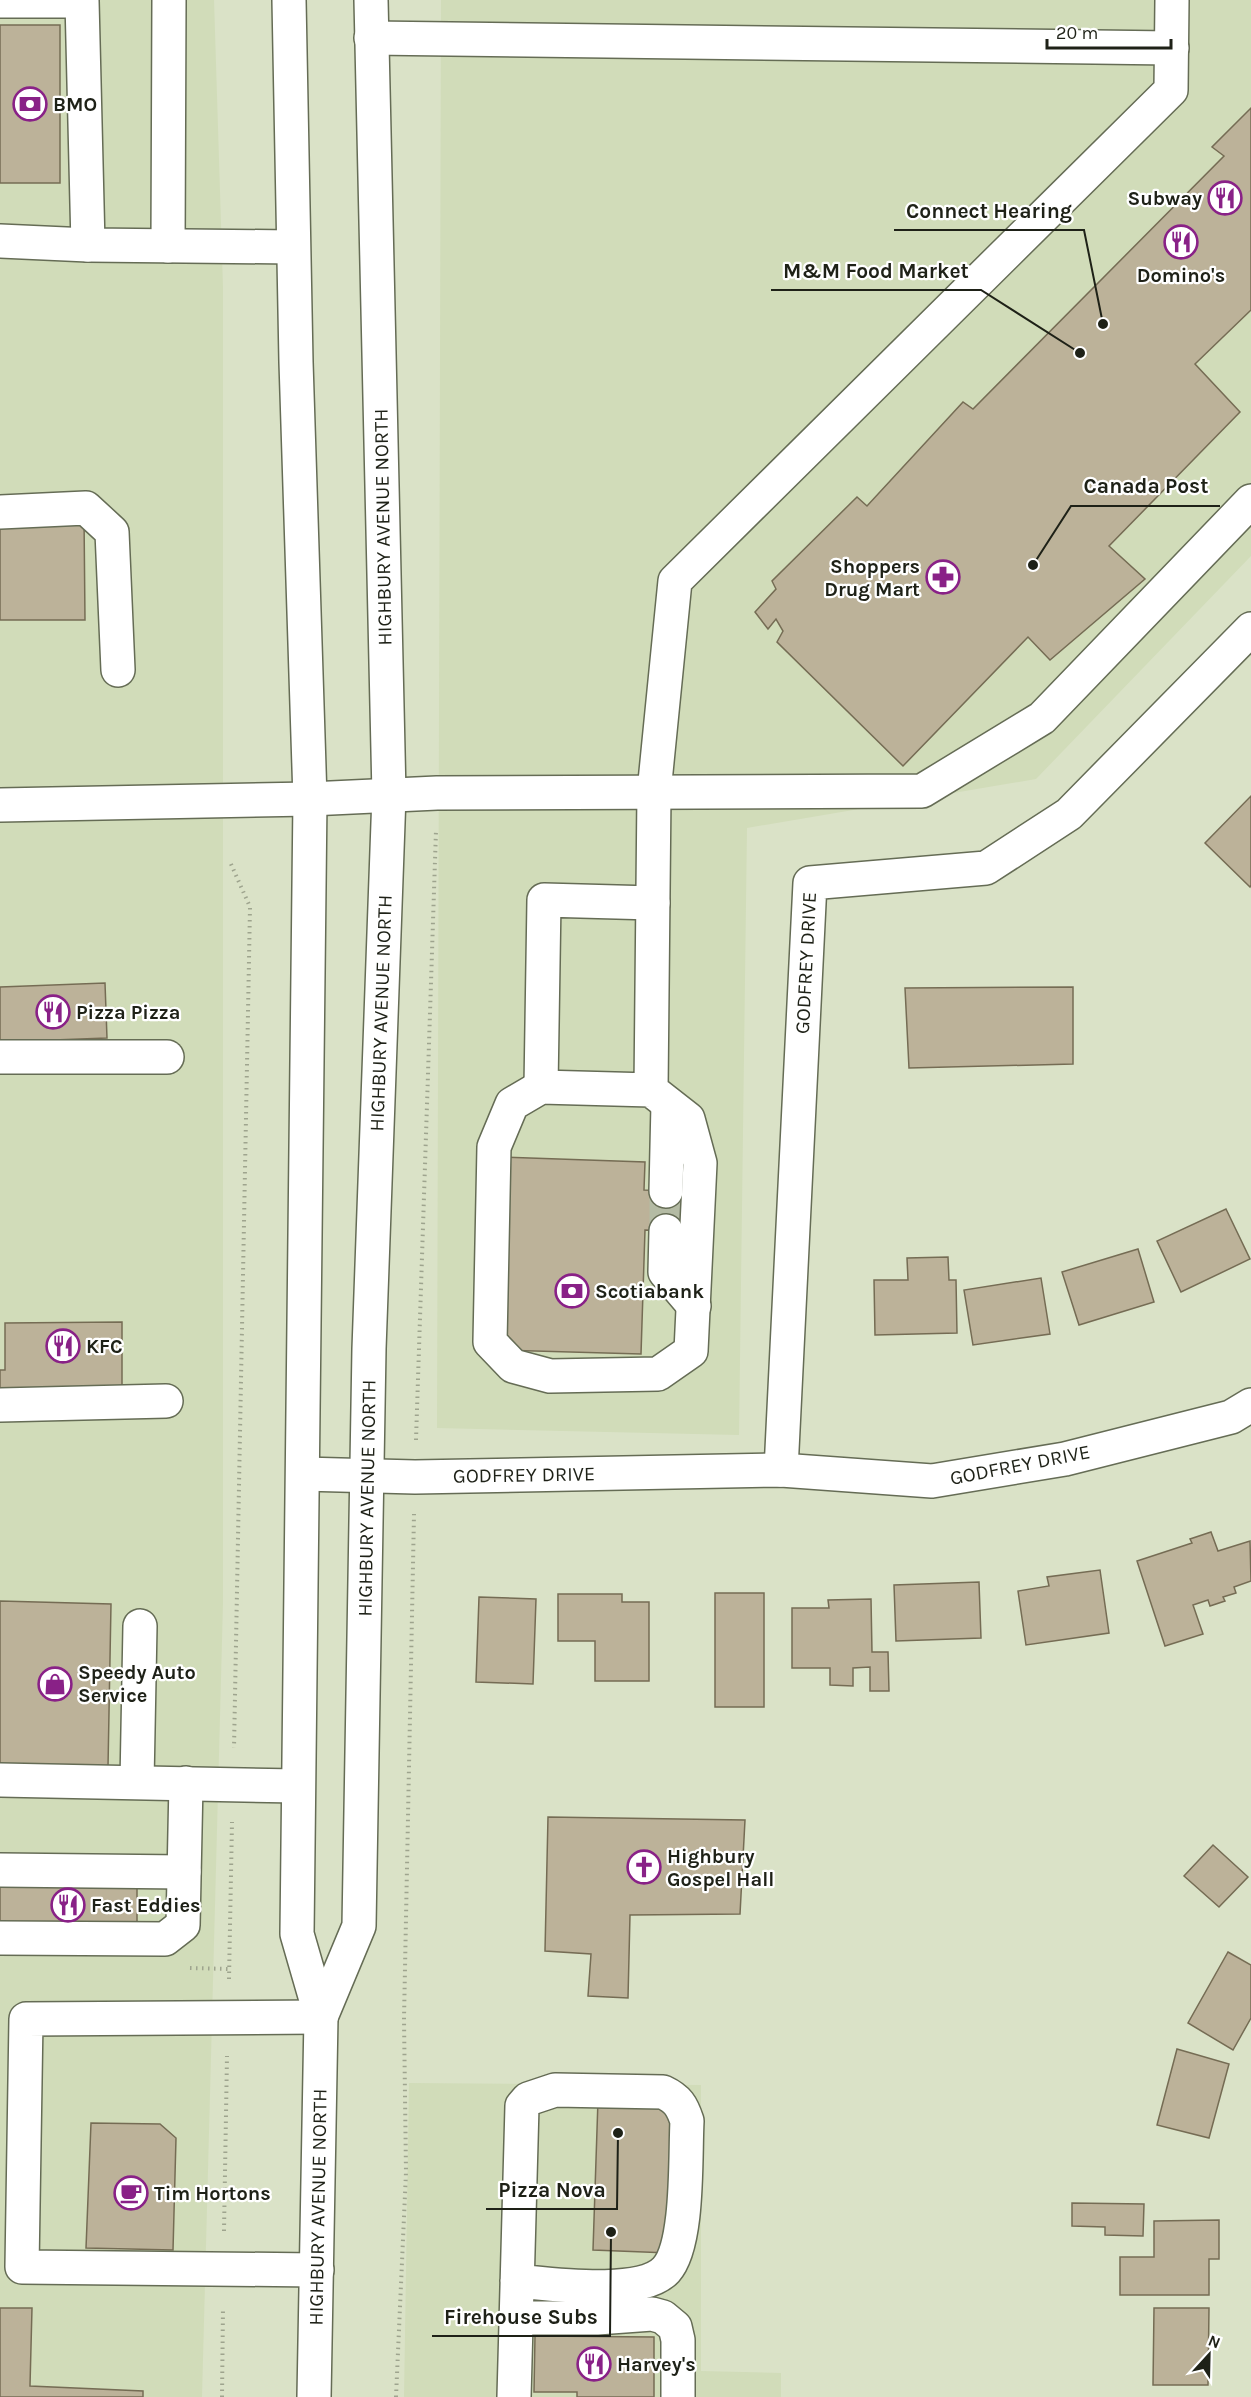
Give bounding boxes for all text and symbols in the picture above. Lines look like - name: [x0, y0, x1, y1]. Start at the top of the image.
- scale bar: [1047, 12, 1172, 50]
- text: 20 m: [1056, 22, 1098, 44]
- bank icon: BMO: [12, 86, 48, 122]
- place label: BMO: [53, 93, 97, 116]
- restaurant icon: Subway: [1207, 180, 1243, 216]
- place label: Subway: [1128, 187, 1202, 210]
- callout: Connect Hearing: [894, 191, 1084, 230]
- text: Connect Hearing: [906, 199, 1072, 223]
- restaurant icon: Domino's: [1163, 224, 1199, 260]
- callout: M&M Food Market: [771, 251, 981, 290]
- text: M&M Food Market: [783, 259, 969, 283]
- place label: Domino's: [1137, 264, 1225, 287]
- street label: HIGHBURY AVENUE NORTH: [369, 408, 397, 646]
- callout: Canada Post: [1071, 467, 1220, 506]
- text: Canada Post: [1084, 474, 1208, 498]
- place label: Shoppers Drug Mart: [824, 555, 920, 601]
- pharmacy icon: Shoppers Drug Mart: [925, 559, 961, 595]
- street label: GODFREY DRIVE: [791, 891, 821, 1035]
- street label: HIGHBURY AVENUE NORTH: [365, 894, 397, 1132]
- restaurant icon: Pizza Pizza: [35, 994, 71, 1030]
- place label: Pizza Pizza: [76, 1001, 180, 1024]
- bank icon: Scotiabank: [554, 1273, 590, 1309]
- place label: Scotiabank: [595, 1280, 704, 1303]
- restaurant icon: KFC: [45, 1328, 81, 1364]
- place label: KFC: [86, 1335, 123, 1358]
- street label: HIGHBURY AVENUE NORTH: [353, 1379, 381, 1617]
- street label: GODFREY DRIVE: [948, 1440, 1092, 1490]
- street label: GODFREY DRIVE: [453, 1462, 595, 1488]
- place label: Speedy Auto Service: [78, 1661, 196, 1707]
- shop icon: Speedy Auto Service: [37, 1666, 73, 1702]
- place label: Highbury Gospel Hall: [667, 1845, 774, 1891]
- church icon: Highbury Gospel Hall: [626, 1849, 662, 1885]
- restaurant icon: Fast Eddies: [50, 1887, 86, 1923]
- place label: Fast Eddies: [91, 1894, 201, 1917]
- street label: HIGHBURY AVENUE NORTH: [304, 2088, 332, 2326]
- callout: Pizza Nova: [486, 2170, 617, 2209]
- cafe icon: Tim Hortons: [113, 2175, 149, 2211]
- text: Pizza Nova: [498, 2178, 606, 2202]
- place label: Tim Hortons: [154, 2182, 271, 2205]
- callout: Firehouse Subs: [432, 2297, 610, 2336]
- text: Firehouse Subs: [444, 2305, 598, 2329]
- north arrow: [1179, 2325, 1239, 2385]
- text: N: [1206, 2331, 1223, 2353]
- restaurant icon: Harvey's: [576, 2346, 612, 2382]
- place label: Harvey's: [617, 2353, 696, 2376]

